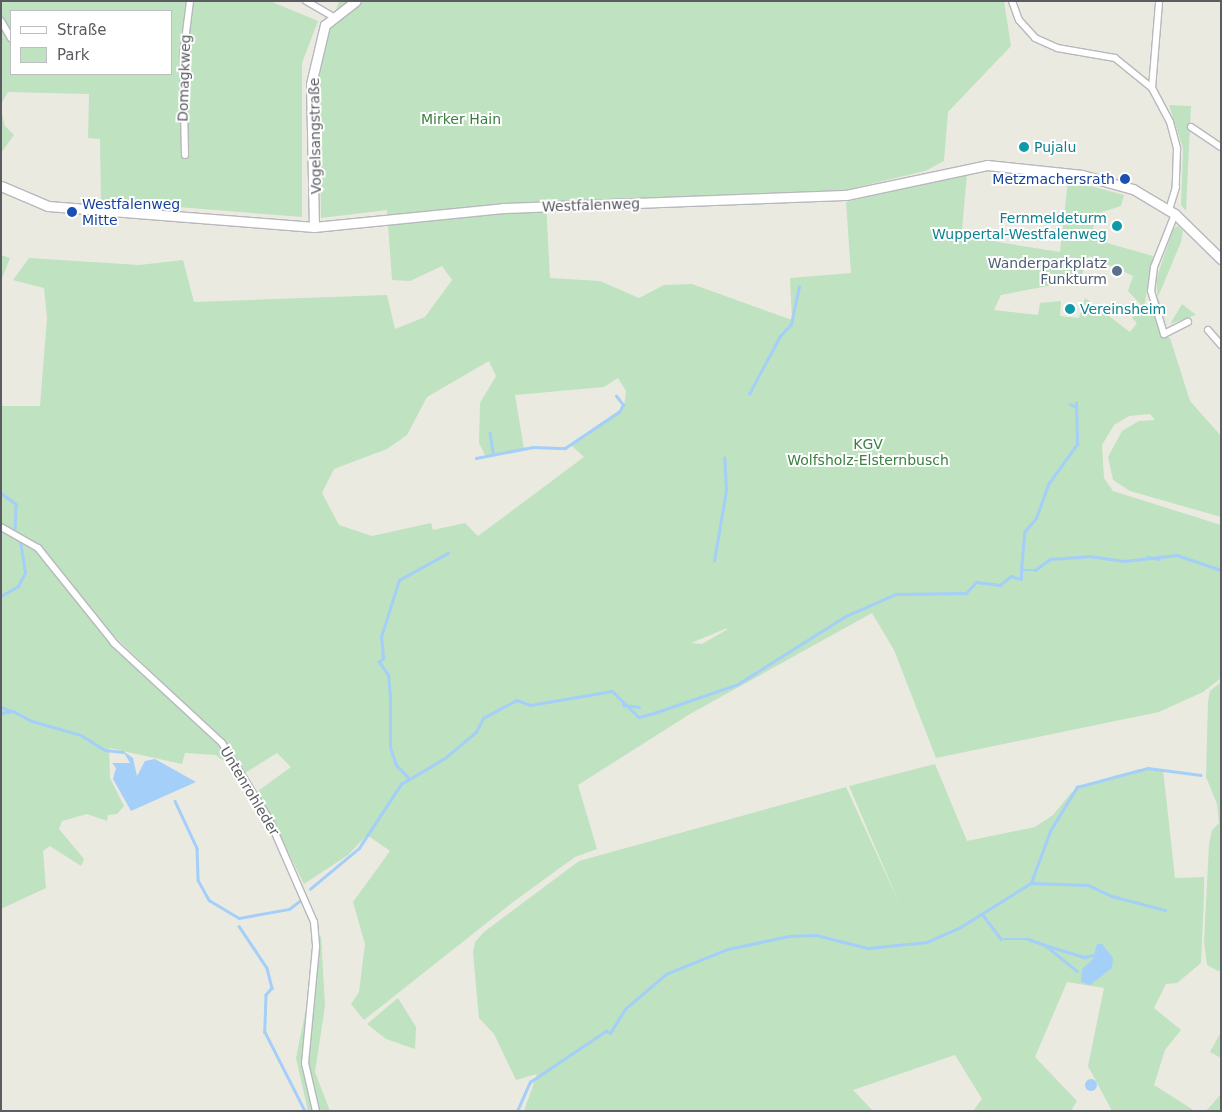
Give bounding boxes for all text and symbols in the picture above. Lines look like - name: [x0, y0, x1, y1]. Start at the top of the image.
- legend: [10, 10, 172, 75]
- text: Straße: [57, 21, 106, 39]
- street label: Domagkweg: [174, 34, 194, 122]
- text: Park: [57, 46, 89, 64]
- street label: Vogelsangstraße: [306, 78, 324, 194]
- park label: Mirker Hain: [421, 111, 501, 127]
- place label: Pujalu: [1034, 139, 1076, 155]
- marker: Pujalu: [1018, 141, 1030, 153]
- place label: Metzmachersrath: [992, 171, 1115, 187]
- marker: Metzmachersrath: [1119, 173, 1131, 185]
- street label: Westfalenweg: [542, 195, 640, 215]
- place label: Westfalenweg Mitte: [82, 196, 180, 228]
- marker: Westfalenweg Mitte: [66, 206, 78, 218]
- place label: Fernmeldeturm Wuppertal-Westfalenweg: [932, 210, 1107, 242]
- marker: Fernmeldeturm Wuppertal-Westfalenweg: [1111, 220, 1123, 232]
- place label: Wanderparkplatz Funkturm: [988, 255, 1107, 288]
- marker: Wanderparkplatz Funkturm: [1111, 265, 1123, 277]
- place label: Vereinsheim: [1080, 301, 1166, 317]
- marker: Vereinsheim: [1064, 303, 1076, 315]
- park label: KGV Wolfsholz-Elsternbusch: [787, 436, 949, 468]
- street label: Untenrohleder: [217, 743, 283, 839]

